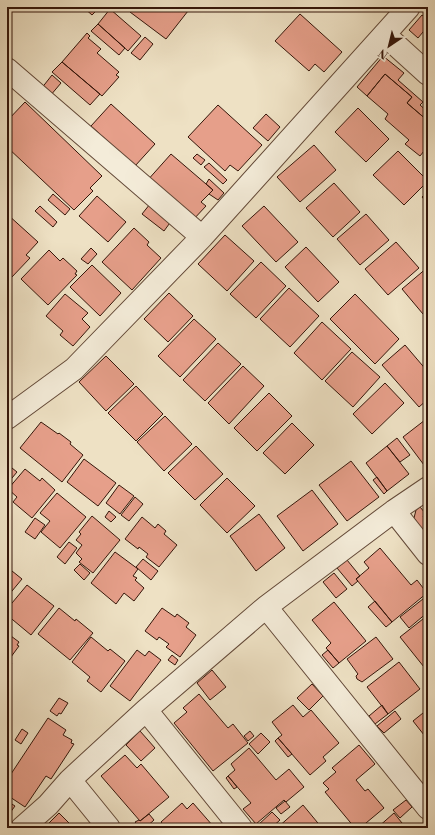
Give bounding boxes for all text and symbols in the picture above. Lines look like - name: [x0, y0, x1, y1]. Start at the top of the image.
- north arrow: [369, 26, 409, 66]
- text: N: [376, 45, 391, 62]

